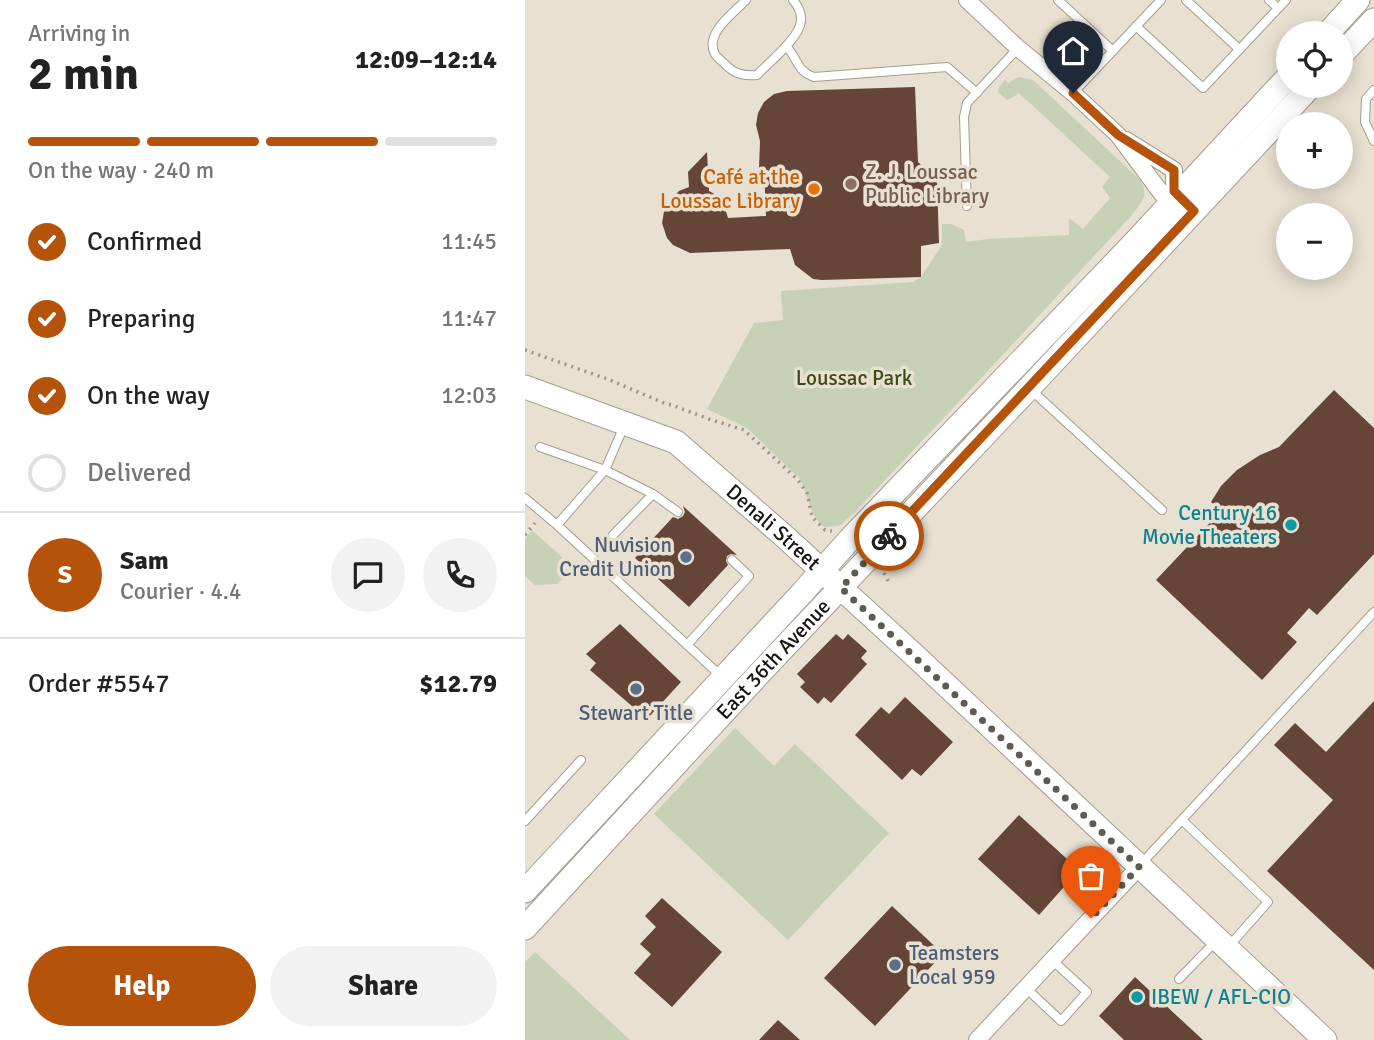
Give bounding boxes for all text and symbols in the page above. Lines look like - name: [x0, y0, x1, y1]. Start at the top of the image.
- text: Arriving in: [28, 19, 130, 48]
- pin: [1043, 21, 1103, 93]
- map controls: [1276, 21, 1353, 280]
- button: locate: [1276, 21, 1353, 98]
- icon: home: [1054, 32, 1092, 70]
- text: 12:09–12:14: [355, 44, 497, 76]
- text: 2 min: [28, 46, 139, 102]
- button: +: [1276, 112, 1353, 189]
- text: On the way · 240 m: [28, 156, 214, 185]
- place label: Z. J. Loussac Public Library: [865, 159, 989, 209]
- place label: Café at the Loussac Library: [660, 164, 800, 214]
- marker: Z. J. Loussac Public Library: [843, 176, 859, 192]
- marker: Café at the Loussac Library: [806, 181, 822, 197]
- button: −: [1276, 203, 1353, 280]
- icon: check: [28, 223, 66, 261]
- text: Confirmed: [87, 226, 202, 258]
- text: 11:45: [441, 227, 497, 256]
- icon: check: [28, 300, 66, 338]
- text: Preparing: [87, 303, 195, 335]
- text: 11:47: [441, 304, 497, 333]
- park label: Loussac Park: [796, 365, 913, 391]
- icon: check: [28, 377, 66, 415]
- text: On the way: [87, 380, 210, 412]
- text: 12:03: [441, 381, 497, 410]
- text: Delivered: [87, 457, 192, 489]
- street label: Denali Street: [721, 479, 826, 576]
- place label: Century 16 Movie Theaters: [1142, 500, 1277, 550]
- courier: [854, 501, 924, 571]
- icon: bike: [870, 517, 908, 555]
- marker: Century 16 Movie Theaters: [1283, 517, 1299, 533]
- place label: Nuvision Credit Union: [559, 532, 672, 582]
- button: chat: [331, 538, 405, 612]
- button: phone: [423, 538, 497, 612]
- text: Sam: [120, 545, 169, 577]
- marker: Nuvision Credit Union: [678, 549, 694, 565]
- text: S: [58, 559, 72, 591]
- text: Courier · 4.4: [120, 577, 241, 606]
- street label: East 36th Avenue: [711, 594, 836, 725]
- text: Order #5547: [28, 668, 169, 700]
- text: $12.79: [419, 668, 497, 700]
- marker: Stewart Title: [628, 681, 644, 697]
- place label: Stewart Title: [579, 700, 693, 726]
- pin: [1061, 846, 1121, 918]
- icon: bag: [1072, 857, 1110, 895]
- place label: Teamsters Local 959: [909, 940, 999, 990]
- button: Help: [28, 946, 256, 1026]
- button: Share: [270, 946, 497, 1026]
- marker: Teamsters Local 959: [887, 957, 903, 973]
- place label: IBEW / AFL-CIO: [1151, 984, 1291, 1010]
- marker: IBEW / AFL-CIO: [1129, 989, 1145, 1005]

